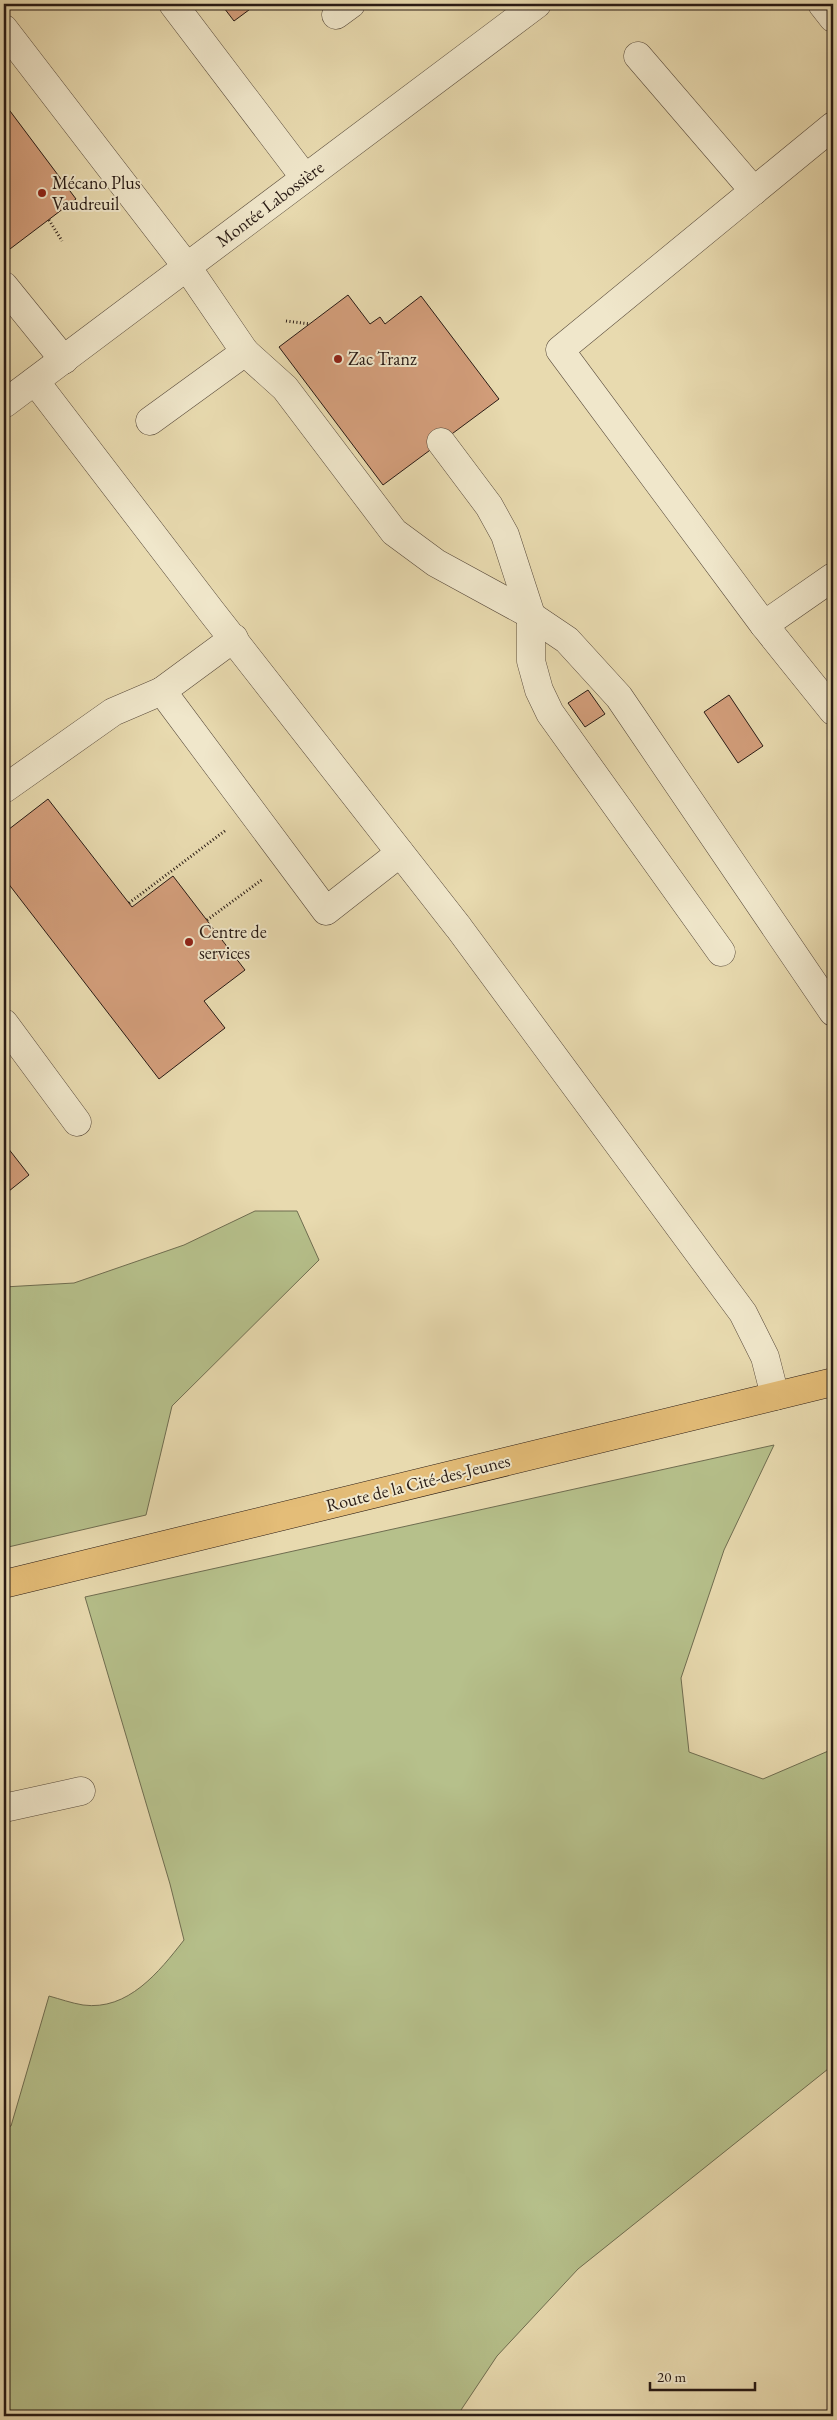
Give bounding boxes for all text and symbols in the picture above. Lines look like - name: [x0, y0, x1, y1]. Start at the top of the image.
- street label: Montée Labossière: [211, 155, 328, 252]
- place label: Mécano Plus Vaudreuil: [52, 171, 141, 215]
- marker: Mécano Plus Vaudreuil: [36, 187, 48, 199]
- place label: Zac Tranz: [348, 347, 417, 370]
- marker: Zac Tranz: [332, 353, 344, 365]
- place label: Centre de services: [199, 920, 267, 964]
- marker: Centre de services: [183, 936, 195, 948]
- street label: Route de la Cité-des-Jeunes: [323, 1448, 513, 1517]
- scale bar: [650, 2360, 754, 2392]
- text: 20 m: [657, 2367, 686, 2386]

